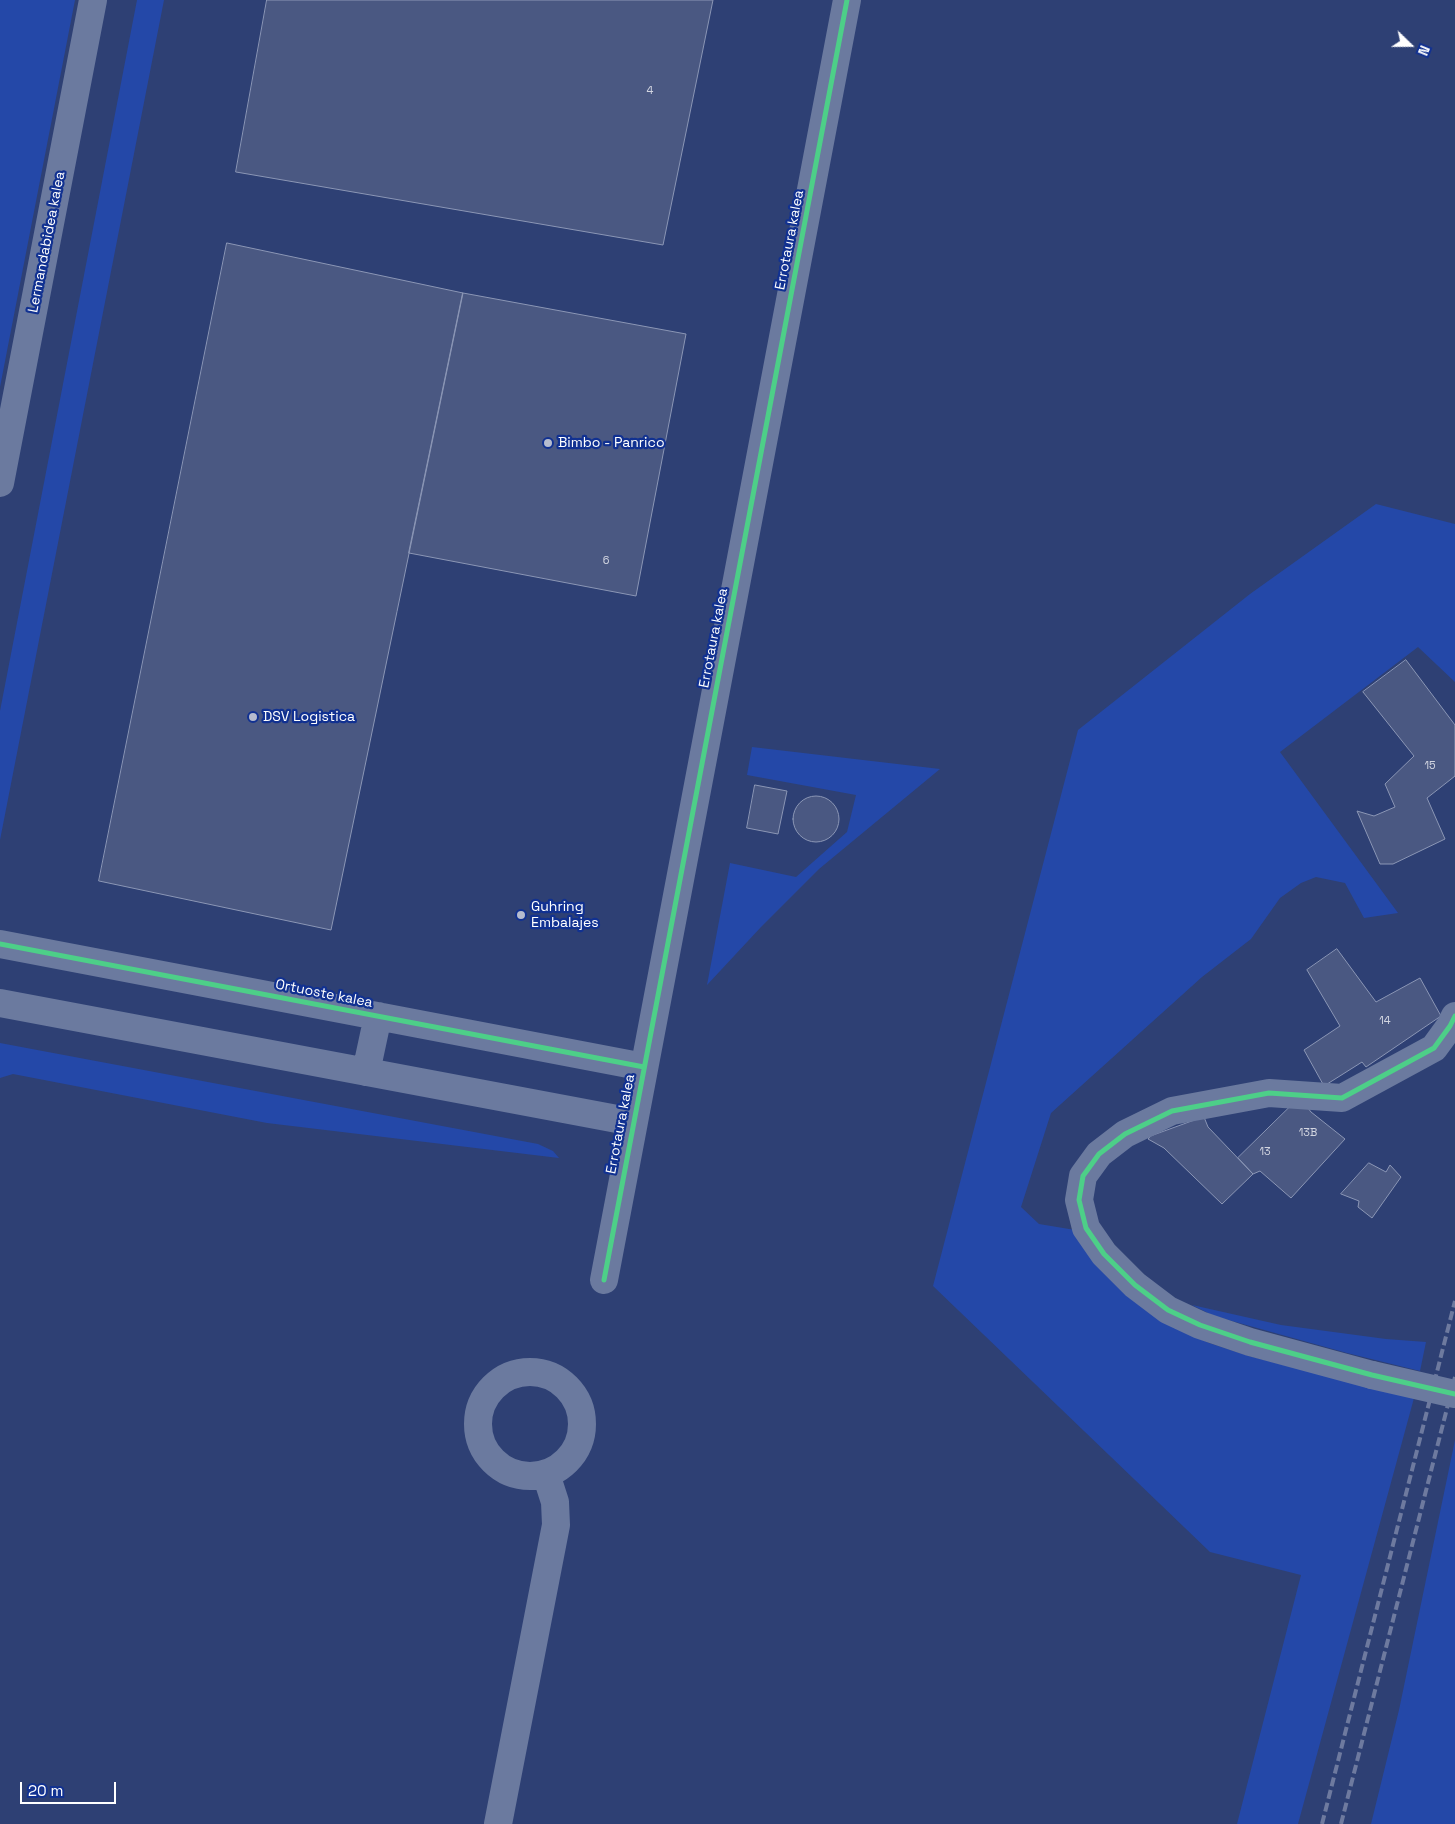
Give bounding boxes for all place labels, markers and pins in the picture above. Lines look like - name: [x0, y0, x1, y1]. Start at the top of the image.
- place label: Bimbo - Panrico: [558, 435, 665, 451]
- marker: Bimbo - Panrico: [542, 437, 554, 449]
- place label: DSV Logistica: [263, 709, 355, 725]
- marker: DSV Logistica: [247, 711, 259, 723]
- place label: Guhring Embalajes: [531, 899, 599, 932]
- marker: Guhring Embalajes: [515, 909, 527, 921]

